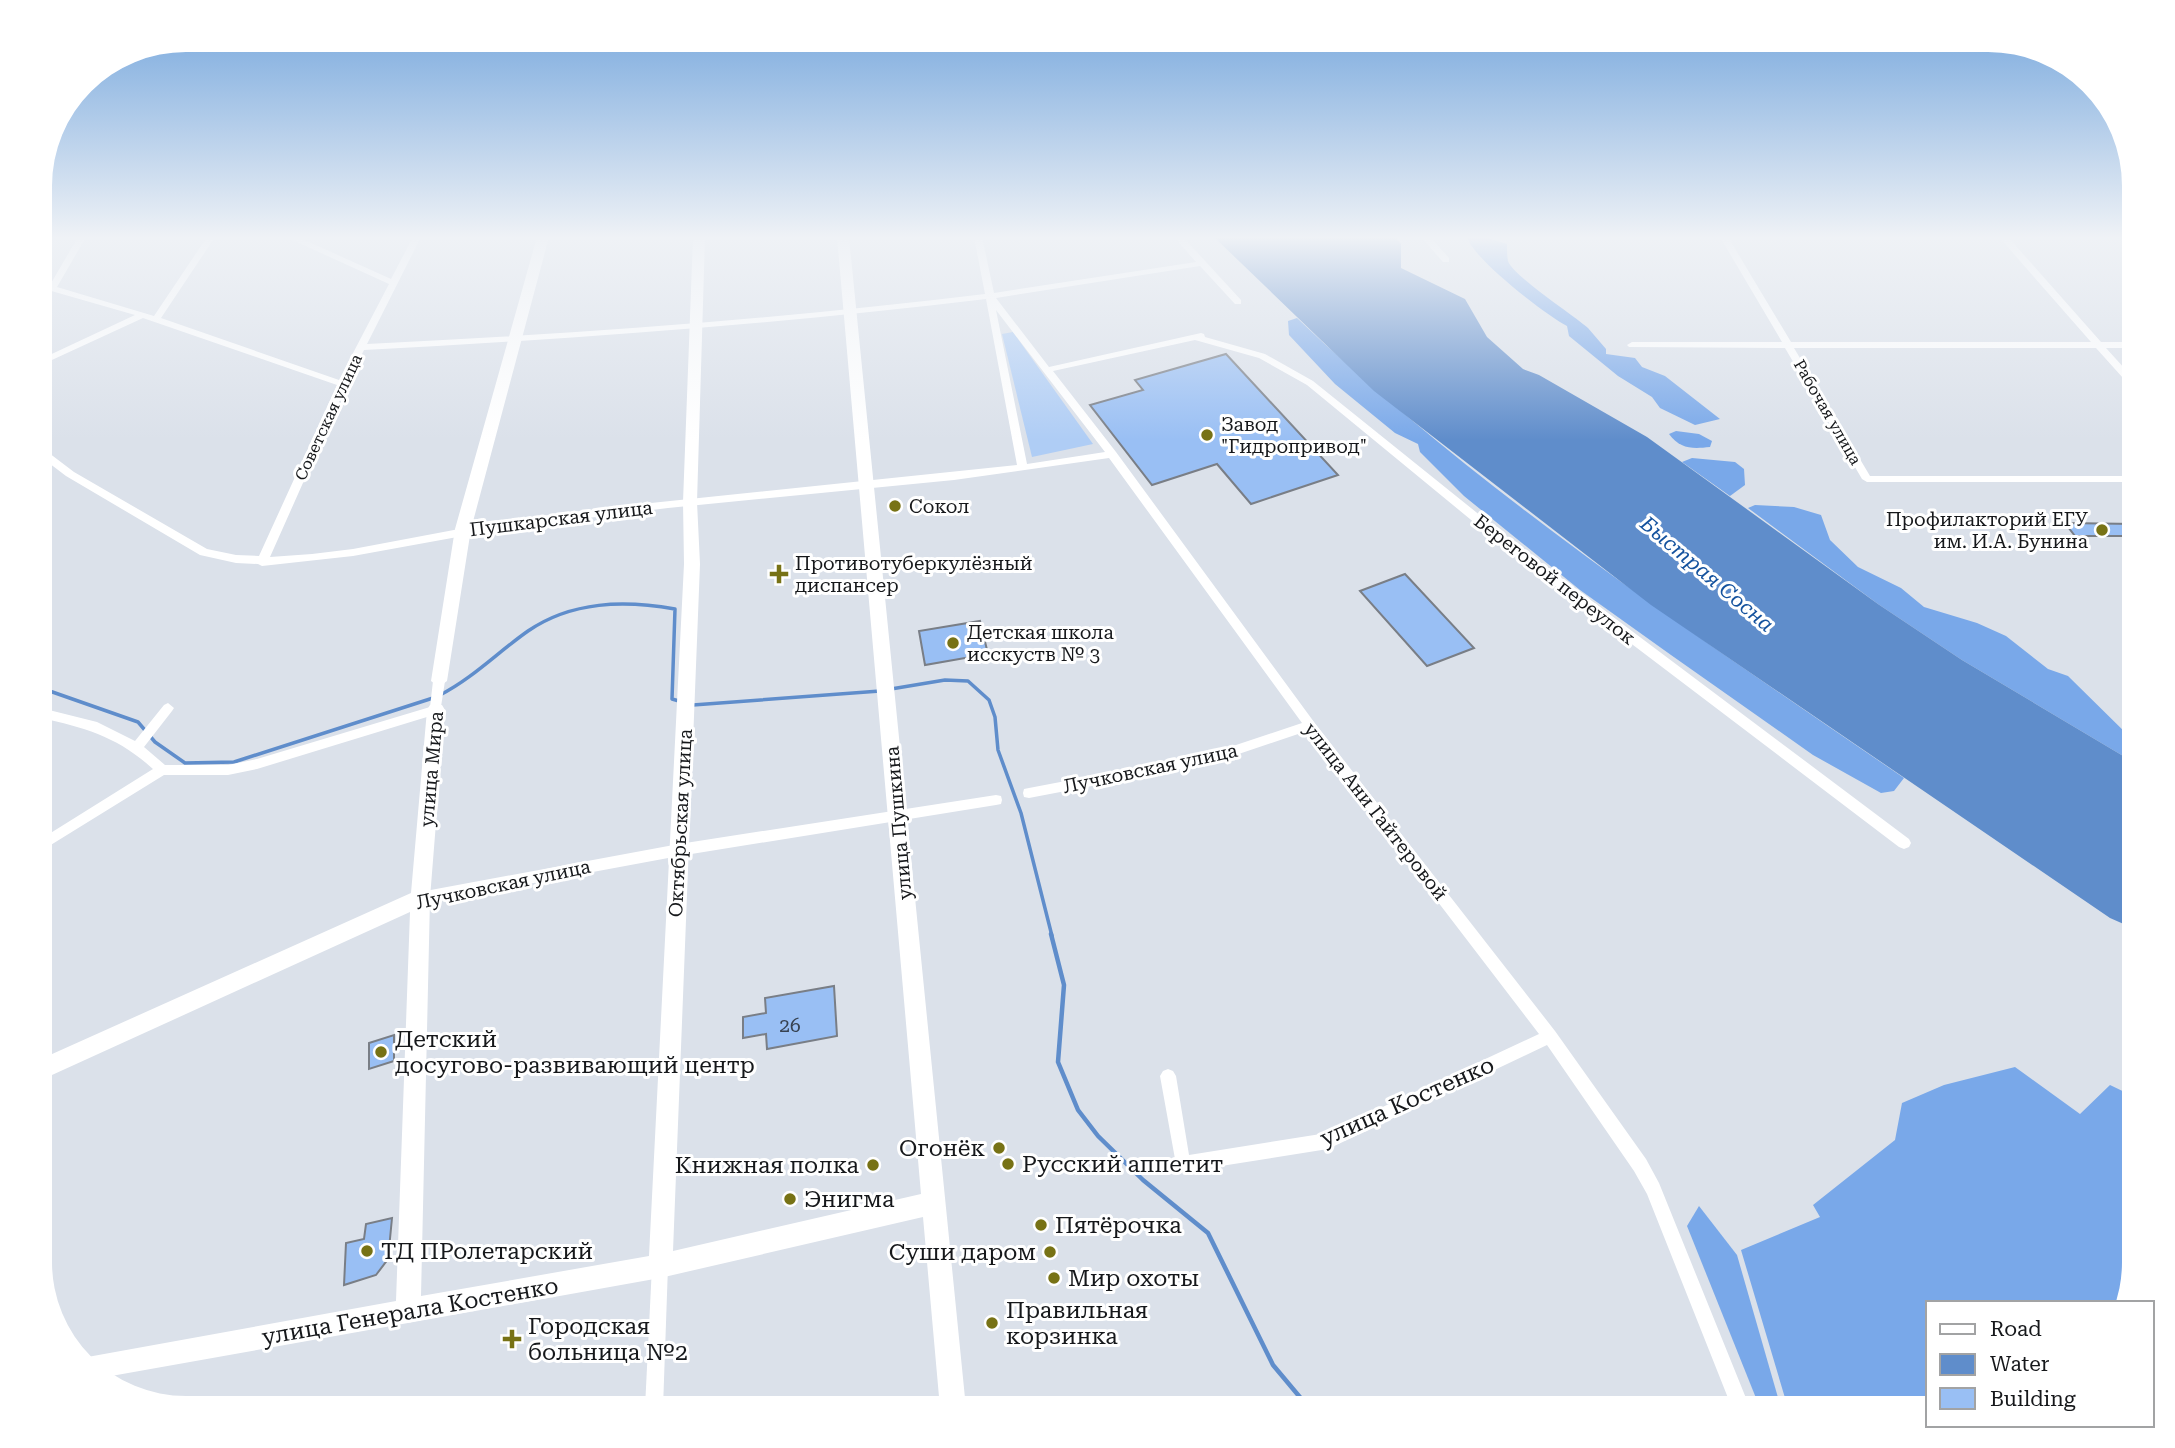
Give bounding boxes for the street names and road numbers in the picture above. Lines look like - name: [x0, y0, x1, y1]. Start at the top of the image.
- street label: Советская улица: [291, 351, 366, 483]
- street label: Рабочая улица: [1790, 356, 1866, 469]
- street label: Пушкарская улица: [468, 496, 655, 541]
- street label: Береговой переулок: [1469, 509, 1640, 650]
- street label: улица Мира: [415, 710, 448, 828]
- street label: улица Ани Гайтеровой: [1299, 718, 1452, 905]
- street label: Октябрьская улица: [664, 728, 697, 918]
- street label: Лучковская улица: [1061, 739, 1240, 798]
- street label: улица Пушкина: [880, 744, 917, 901]
- street label: Лучковская улица: [414, 855, 593, 914]
- street label: улица Костенко: [1316, 1051, 1498, 1152]
- street label: улица Генерала Костенко: [260, 1272, 560, 1351]

